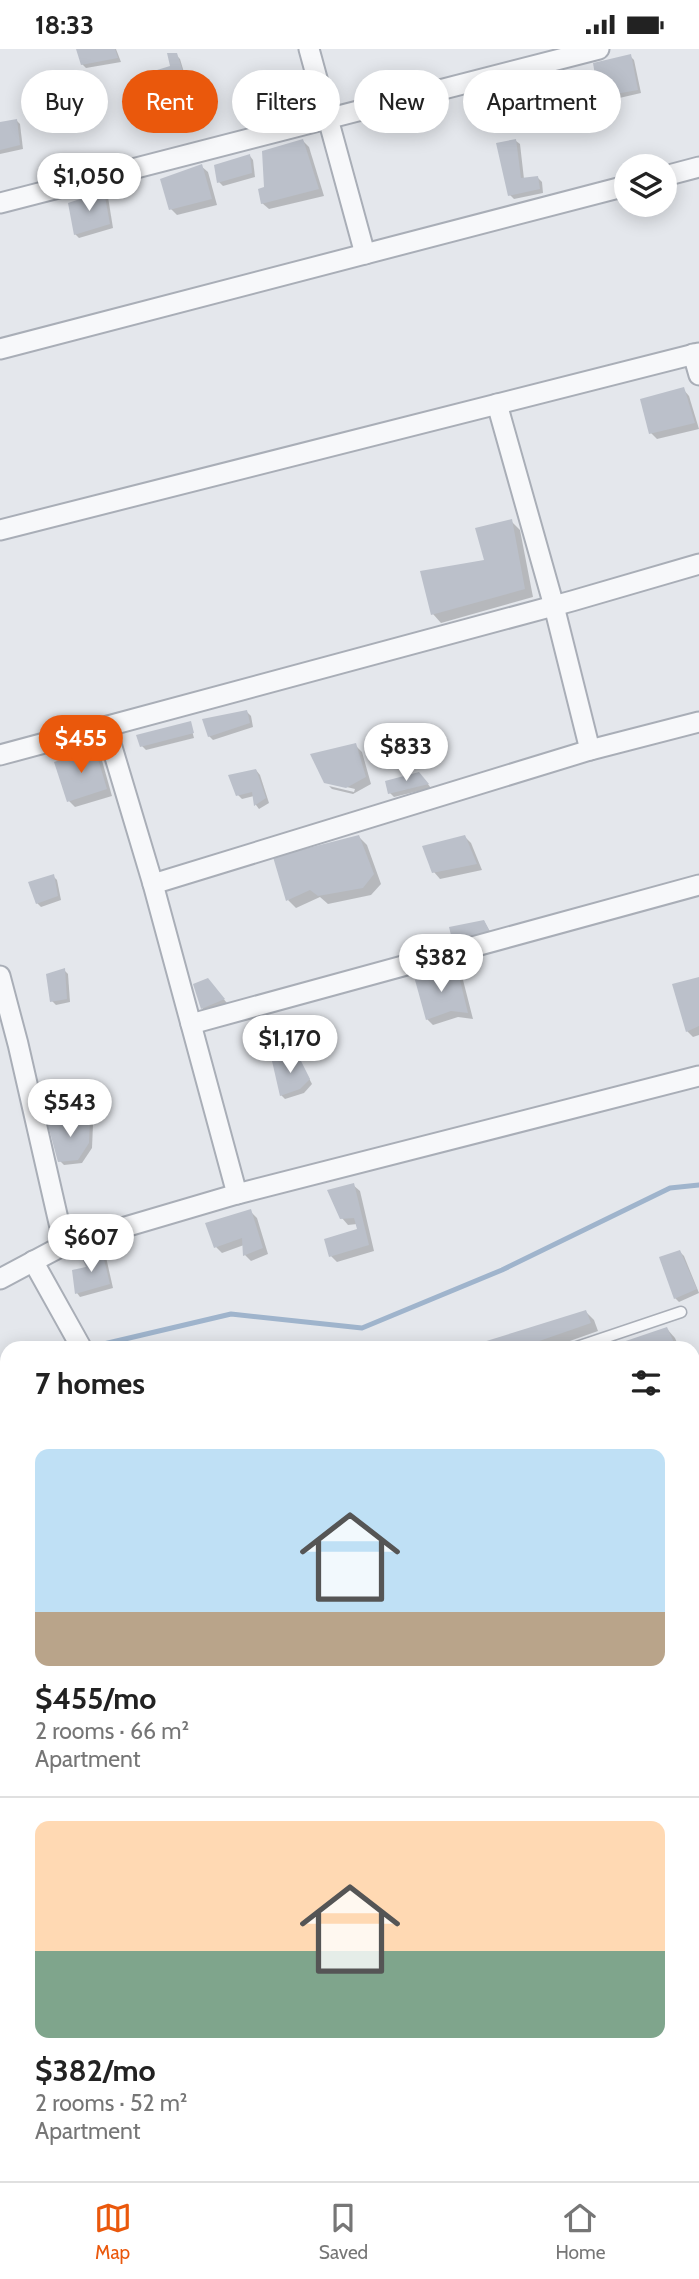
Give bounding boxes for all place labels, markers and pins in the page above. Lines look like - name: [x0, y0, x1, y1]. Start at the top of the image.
- pin: $1,050: [32, 153, 146, 213]
- pin: $455: [40, 715, 122, 775]
- pin: $833: [365, 723, 447, 783]
- pin: $382: [400, 935, 482, 994]
- pin: $1,170: [233, 1016, 347, 1075]
- pin: $543: [29, 1079, 111, 1139]
- pin: $607: [50, 1215, 132, 1274]

